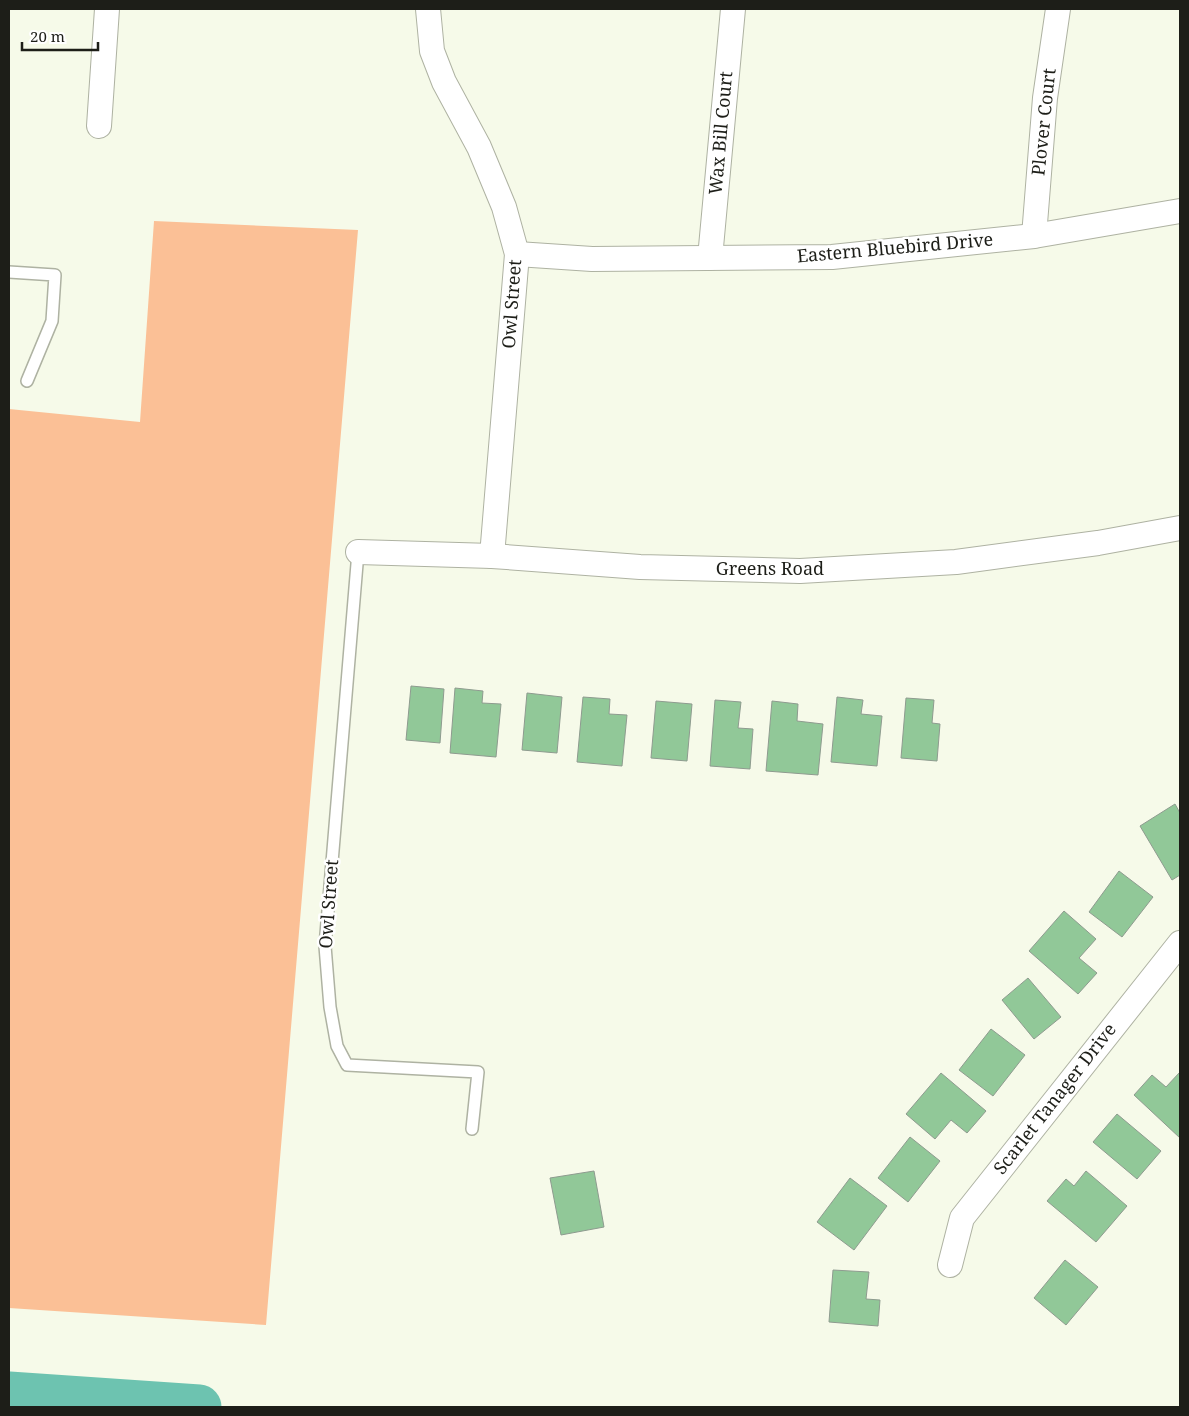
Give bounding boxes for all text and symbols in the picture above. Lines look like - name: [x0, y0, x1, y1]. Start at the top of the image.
- scale bar: [22, 20, 99, 52]
- text: 20 m: [30, 26, 65, 46]
- street label: Plover Court: [1025, 67, 1061, 177]
- street label: Wax Bill Court: [703, 70, 737, 196]
- street label: Eastern Bluebird Drive: [796, 226, 994, 268]
- street label: Owl Street: [496, 259, 526, 349]
- street label: Greens Road: [716, 556, 824, 580]
- street label: Owl Street: [313, 859, 343, 949]
- street label: Scarlet Tanager Drive: [988, 1018, 1121, 1179]

